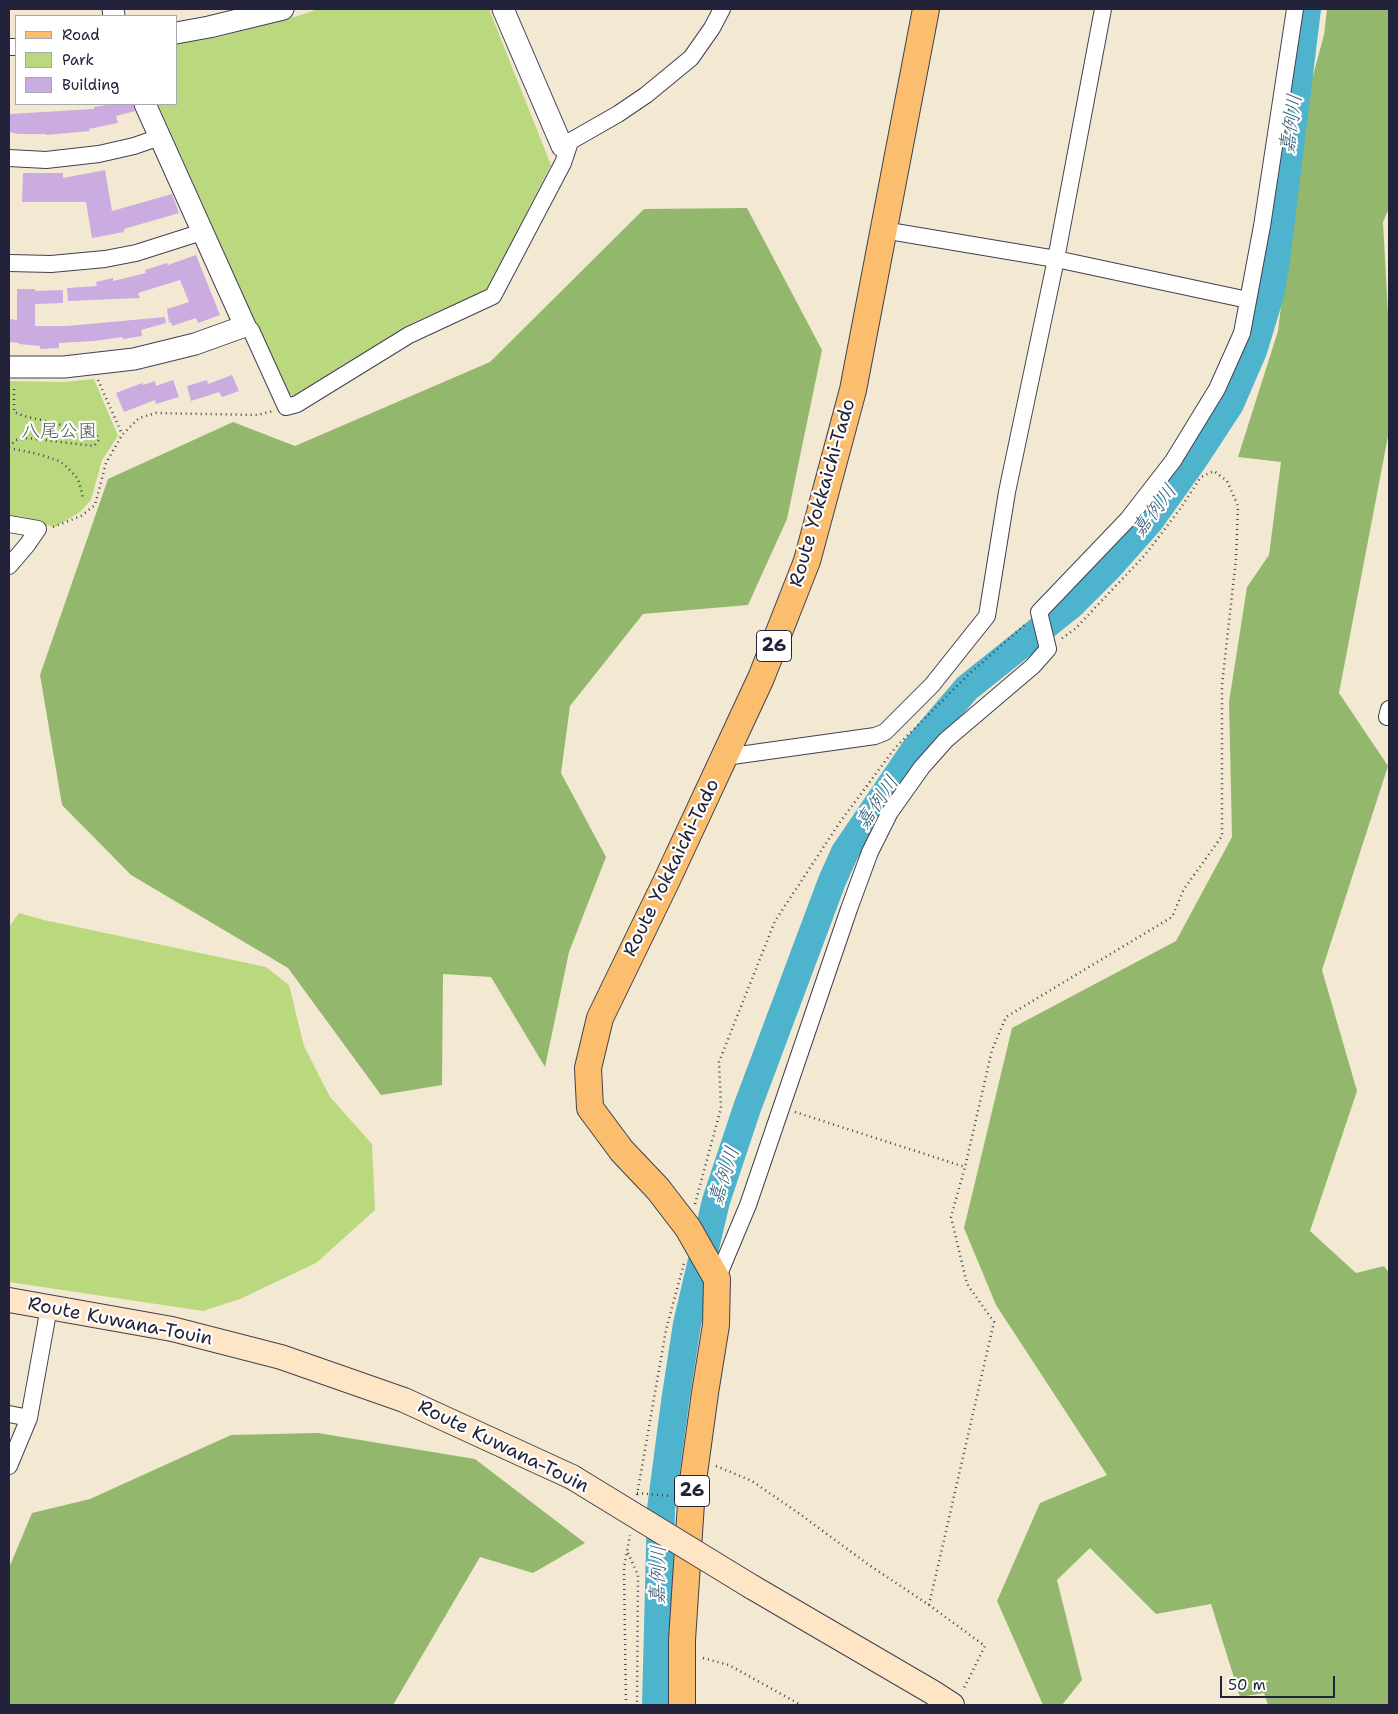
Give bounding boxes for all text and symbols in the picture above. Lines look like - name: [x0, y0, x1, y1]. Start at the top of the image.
- legend: [15, 15, 178, 105]
- text: Road: [62, 25, 100, 45]
- text: Park: [62, 50, 94, 70]
- text: Building: [62, 75, 119, 95]
- water label: 嘉例川: [1276, 93, 1308, 155]
- street label: Route Yokkaichi-Tado: [785, 396, 861, 590]
- park label: 八尾公園: [21, 421, 97, 443]
- water label: 嘉例川: [1127, 480, 1183, 542]
- road number: 26: [756, 630, 792, 661]
- water label: 嘉例川: [851, 771, 905, 835]
- street label: Route Yokkaichi-Tado: [619, 776, 725, 960]
- water label: 嘉例川: [704, 1144, 746, 1208]
- street label: Route Kuwana-Touin: [26, 1293, 214, 1351]
- street label: Route Kuwana-Touin: [414, 1396, 592, 1498]
- road number: 26: [674, 1475, 710, 1506]
- water label: 嘉例川: [646, 1545, 672, 1605]
- scale bar: [1223, 1666, 1338, 1698]
- text: 50 m: [1228, 1675, 1266, 1695]

